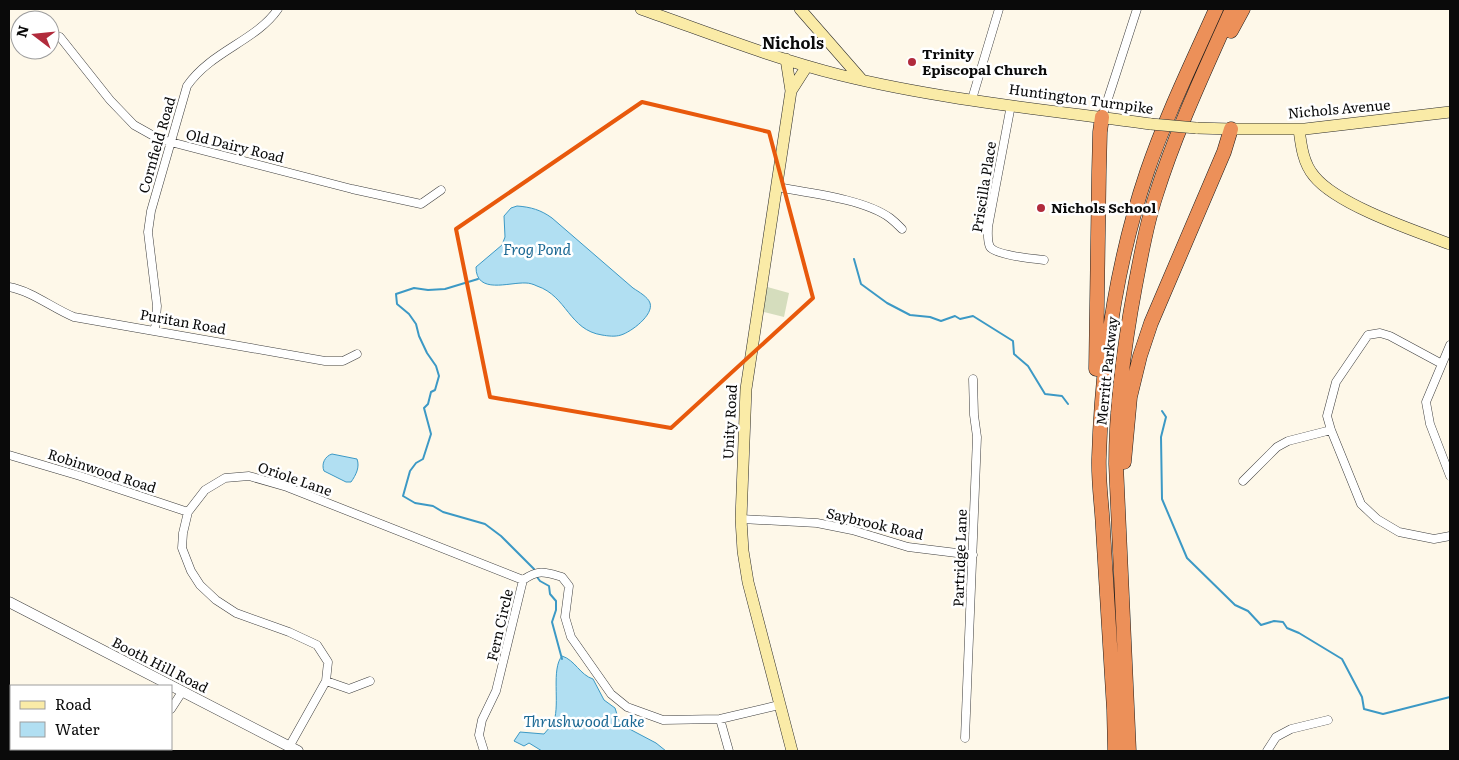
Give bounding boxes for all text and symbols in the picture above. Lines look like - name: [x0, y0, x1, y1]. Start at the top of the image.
- north arrow: [10, 10, 60, 60]
- text: N: [10, 22, 33, 40]
- district label: Nichols: [762, 30, 824, 54]
- place label: Trinity Episcopal Church: [922, 43, 1048, 79]
- marker: Trinity Episcopal Church: [906, 56, 918, 68]
- street label: Huntington Turnpike: [1007, 78, 1155, 118]
- street label: Cornfield Road: [133, 94, 180, 195]
- street label: Nichols Avenue: [1287, 94, 1391, 122]
- street label: Old Dairy Road: [184, 123, 287, 167]
- street label: Priscilla Place: [966, 140, 1000, 234]
- place label: Nichols School: [1051, 197, 1156, 217]
- marker: Nichols School: [1035, 202, 1047, 214]
- water label: Frog Pond: [503, 237, 571, 260]
- street label: Puritan Road: [139, 304, 228, 339]
- street label: Merritt Parkway: [1090, 314, 1122, 427]
- street label: Unity Road: [717, 384, 741, 460]
- street label: Robinwood Road: [45, 443, 160, 497]
- street label: Oriole Lane: [256, 456, 335, 500]
- street label: Saybrook Road: [825, 502, 926, 544]
- street label: Partridge Lane: [947, 509, 971, 607]
- street label: Fern Circle: [481, 587, 517, 663]
- street label: Booth Hill Road: [109, 631, 212, 697]
- legend: [10, 685, 172, 750]
- text: Road: [55, 692, 91, 715]
- water label: Thrushwood Lake: [524, 709, 644, 732]
- text: Water: [55, 717, 100, 740]

